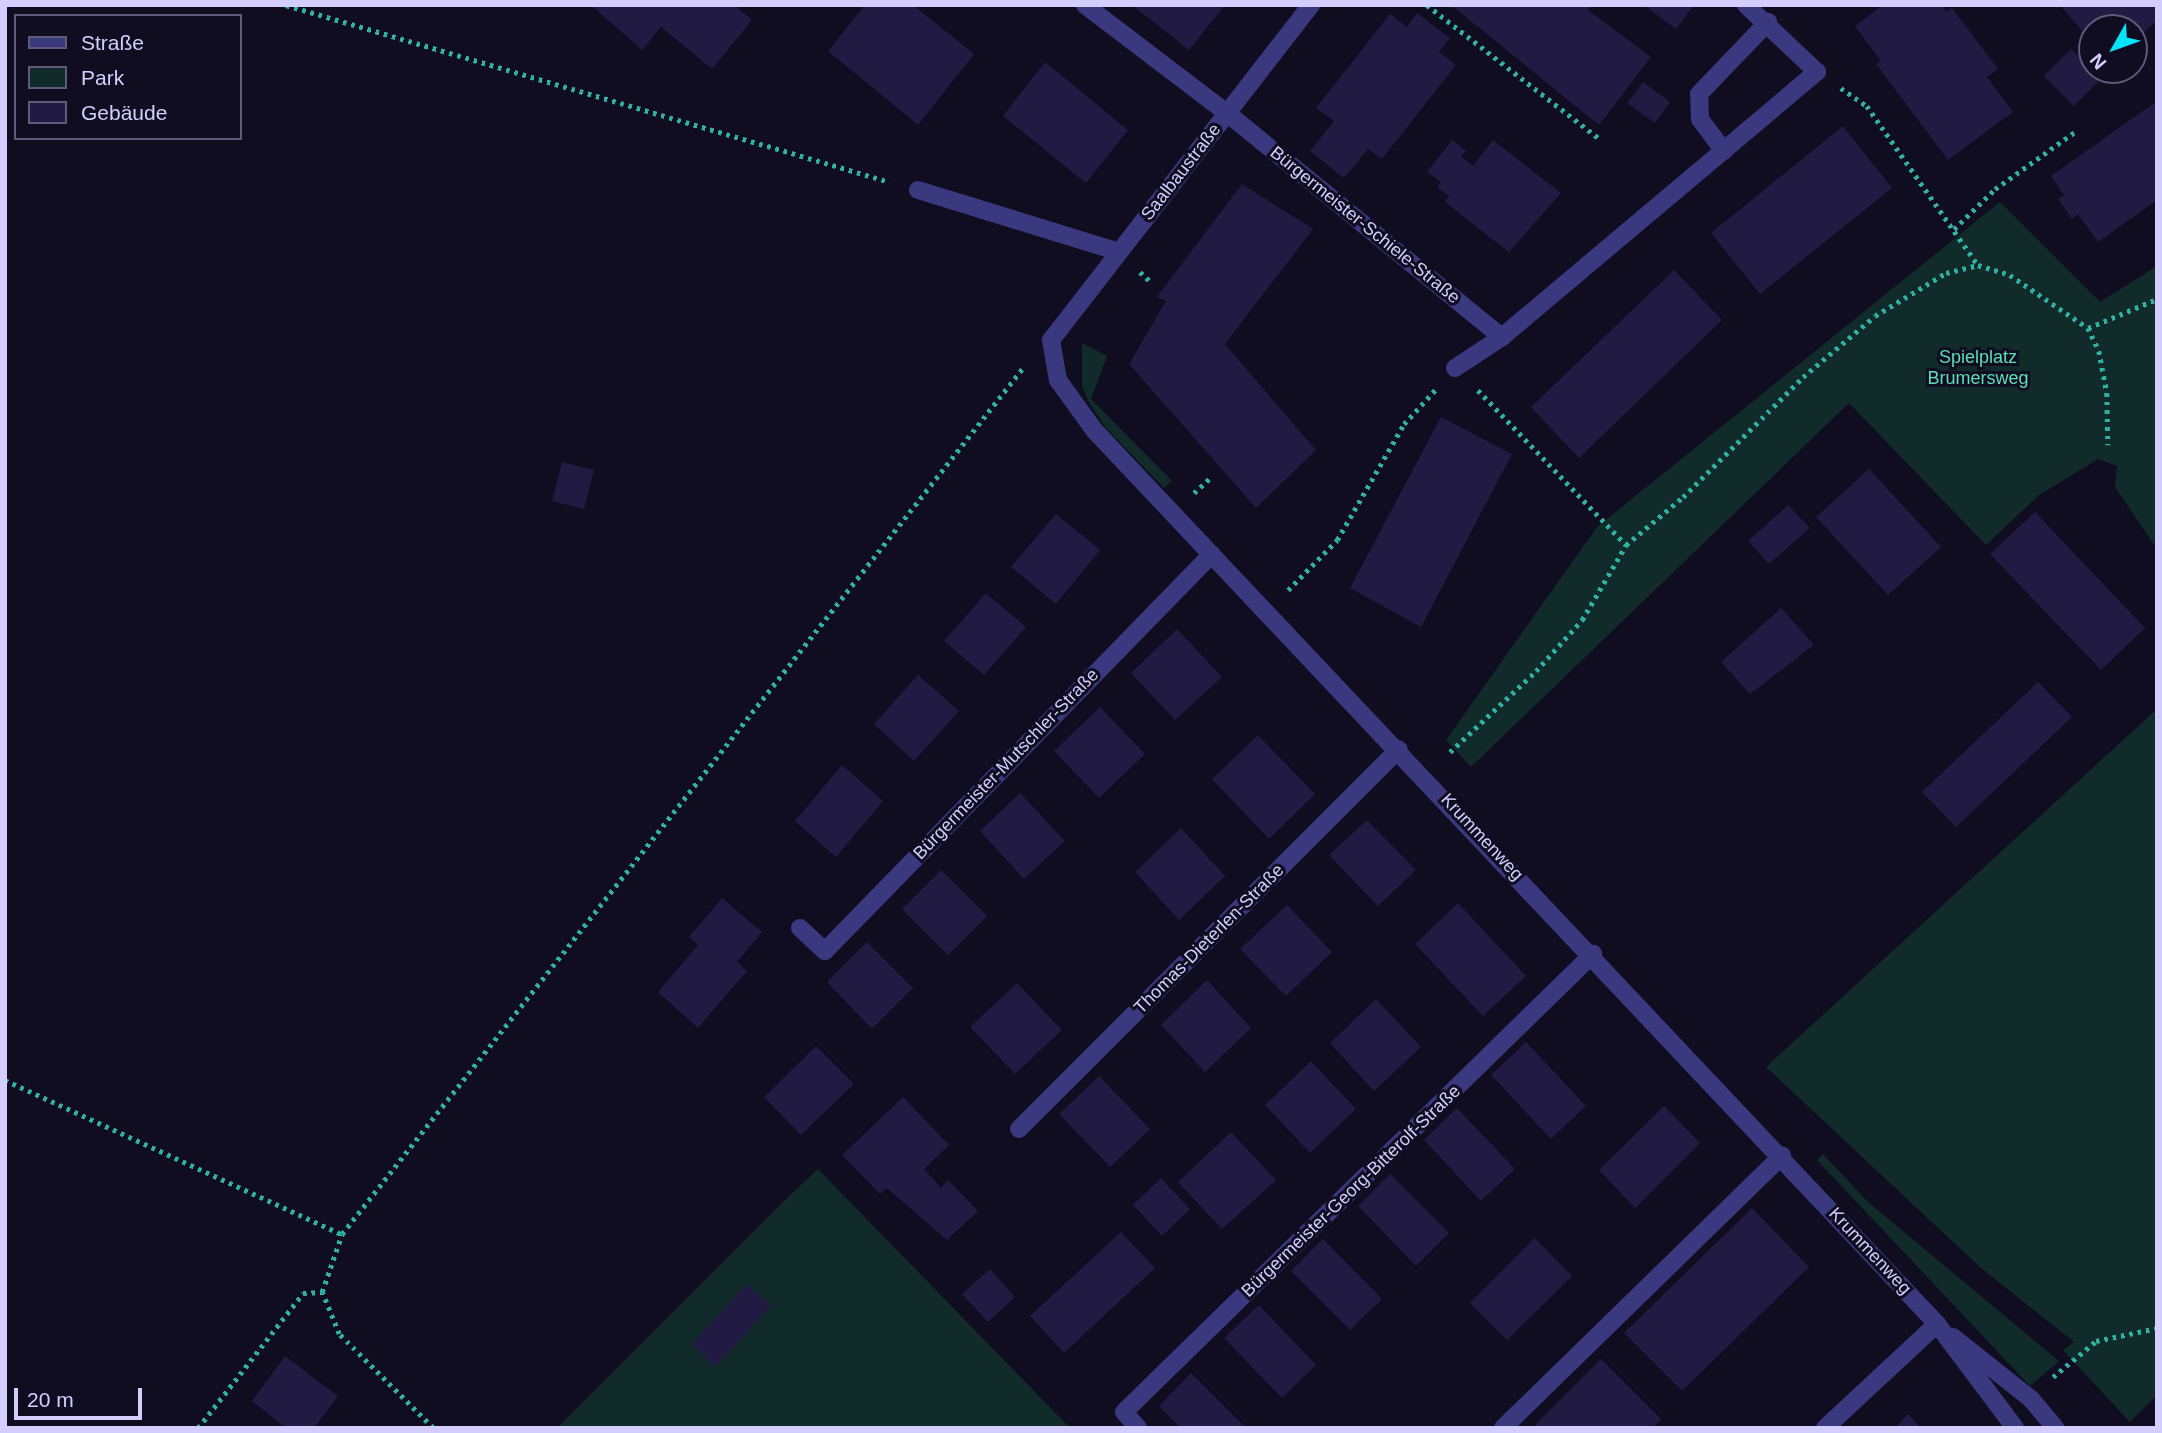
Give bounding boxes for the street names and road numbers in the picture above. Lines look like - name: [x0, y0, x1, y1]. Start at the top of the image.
- street label: Saalbaustraße: [1136, 119, 1226, 225]
- street label: Bürgermeister-Schiele-Straße: [1266, 142, 1464, 308]
- street label: Bürgermeister-Mutschler-Straße: [909, 664, 1103, 864]
- street label: Krummenweg: [1436, 789, 1528, 885]
- street label: Thomas-Dieterlen-Straße: [1130, 860, 1288, 1018]
- street label: Bürgermeister-Georg-Bitterolf-Straße: [1237, 1080, 1465, 1302]
- street label: Krummenweg: [1824, 1203, 1916, 1299]

